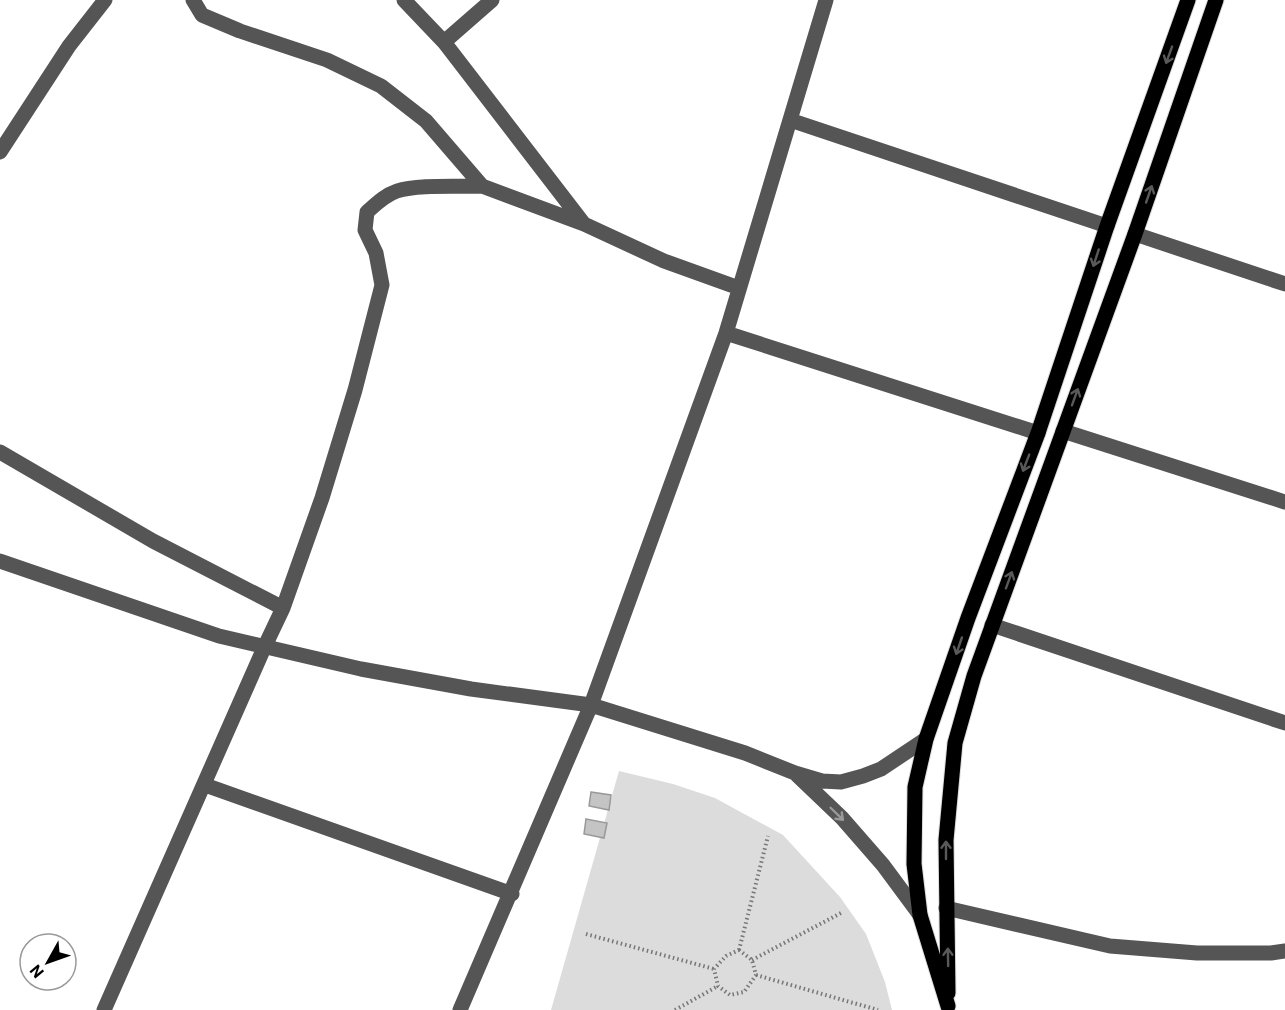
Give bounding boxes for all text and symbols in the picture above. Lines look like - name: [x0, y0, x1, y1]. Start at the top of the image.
- one-way arrow: [1162, 45, 1173, 64]
- one-way arrow: [1145, 185, 1156, 204]
- one-way arrow: [1090, 249, 1101, 268]
- one-way arrow: [1071, 388, 1082, 407]
- one-way arrow: [1020, 453, 1031, 472]
- one-way arrow: [1004, 571, 1015, 590]
- one-way arrow: [952, 636, 963, 655]
- one-way arrow: [830, 806, 845, 821]
- one-way arrow: [940, 840, 952, 860]
- north arrow: [18, 932, 78, 992]
- one-way arrow: [943, 948, 954, 968]
- text: N: [26, 961, 48, 982]

